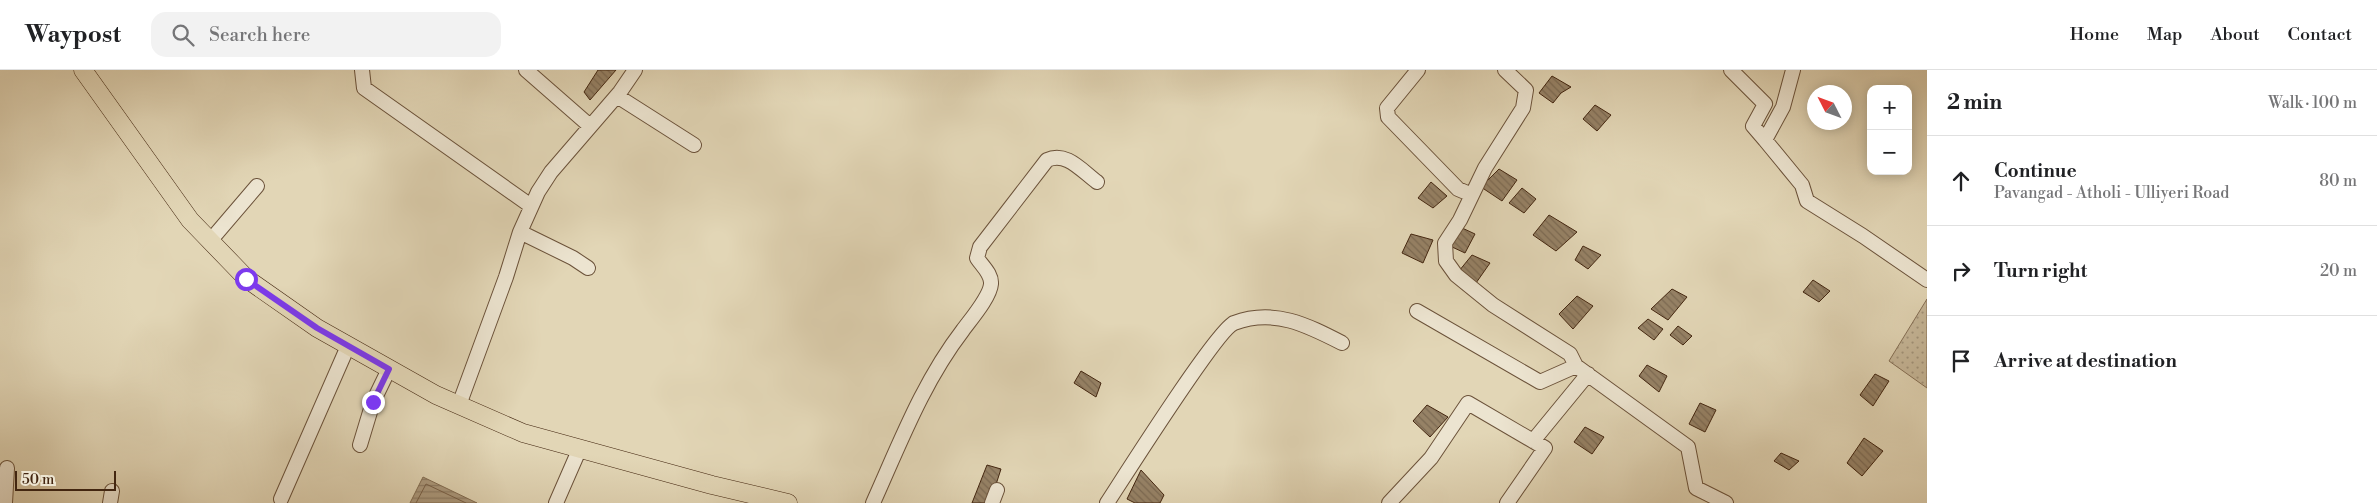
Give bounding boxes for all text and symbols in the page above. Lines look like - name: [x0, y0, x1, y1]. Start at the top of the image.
- search box: [151, 12, 501, 57]
- text: Waypost: [25, 20, 121, 50]
- icon: search: [169, 21, 197, 49]
- text: Search here: [209, 23, 310, 47]
- text: Home: [2070, 23, 2119, 46]
- text: Map: [2147, 23, 2183, 46]
- text: About: [2211, 23, 2260, 46]
- text: Contact: [2288, 23, 2352, 46]
- north arrow: [1807, 85, 1852, 130]
- map controls: [1867, 85, 1912, 175]
- button: +: [1867, 85, 1912, 130]
- text: 2 min: [1947, 90, 2002, 116]
- text: Walk · 100 m: [2268, 93, 2357, 113]
- button: −: [1867, 130, 1912, 175]
- text: Continue: [1994, 159, 2077, 183]
- icon: ahead: [1947, 167, 1975, 195]
- text: 80 m: [2319, 171, 2357, 191]
- text: Pavangad - Atholi - Ulliyeri Road: [1994, 183, 2229, 203]
- icon: right: [1947, 257, 1975, 285]
- text: Turn right: [1994, 259, 2087, 283]
- text: 20 m: [2320, 261, 2357, 281]
- route start: [235, 268, 258, 291]
- icon: arrive: [1947, 347, 1975, 375]
- text: Arrive at destination: [1994, 349, 2177, 373]
- route end: [362, 391, 385, 414]
- scale bar: [15, 468, 116, 491]
- text: 50 m: [22, 471, 54, 489]

